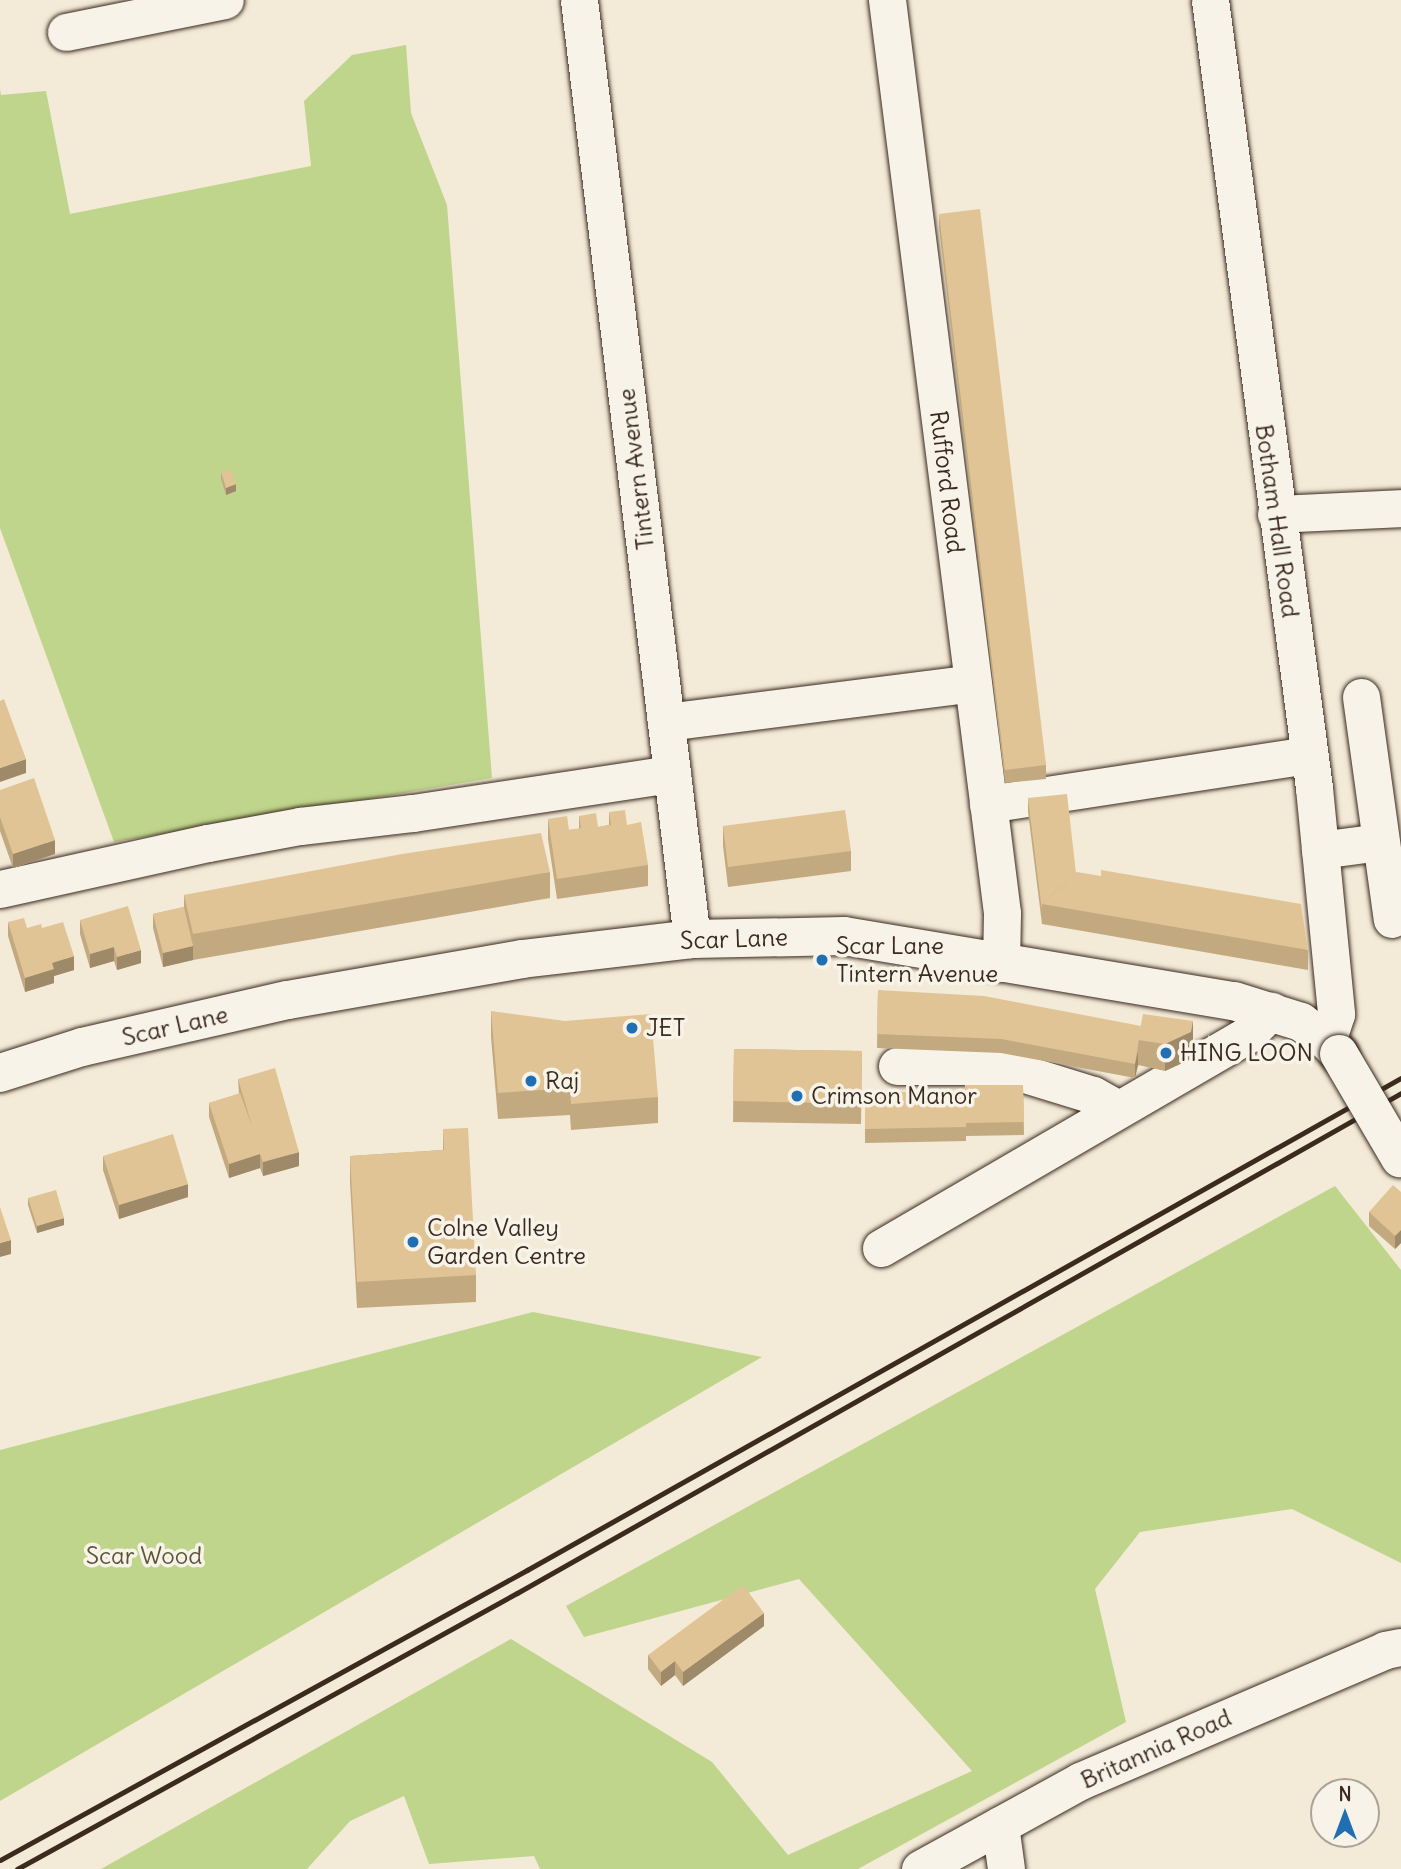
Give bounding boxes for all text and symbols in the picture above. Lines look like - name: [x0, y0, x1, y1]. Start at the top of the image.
- street label: Tintern Avenue: [612, 387, 660, 551]
- street label: Rufford Road: [924, 409, 970, 555]
- street label: Botham Hall Road: [1249, 422, 1305, 620]
- street label: Scar Lane: [680, 923, 788, 955]
- place label: Scar Lane Tintern Avenue: [836, 932, 998, 988]
- marker: Scar Lane Tintern Avenue: [814, 952, 830, 968]
- street label: Scar Lane: [119, 1000, 231, 1052]
- place label: JET: [646, 1014, 685, 1042]
- marker: JET: [624, 1020, 640, 1036]
- place label: HING LOON: [1180, 1039, 1313, 1067]
- marker: HING LOON: [1158, 1045, 1174, 1061]
- place label: Raj: [545, 1067, 579, 1095]
- marker: Raj: [523, 1073, 539, 1089]
- place label: Crimson Manor: [811, 1082, 977, 1110]
- marker: Crimson Manor: [789, 1088, 805, 1104]
- place label: Colne Valley Garden Centre: [427, 1214, 586, 1270]
- marker: Colne Valley Garden Centre: [405, 1234, 421, 1250]
- park label: Scar Wood: [86, 1542, 202, 1570]
- street label: Britannia Road: [1076, 1703, 1236, 1795]
- north arrow: [1310, 1778, 1380, 1848]
- text: N: [1338, 1782, 1352, 1806]

